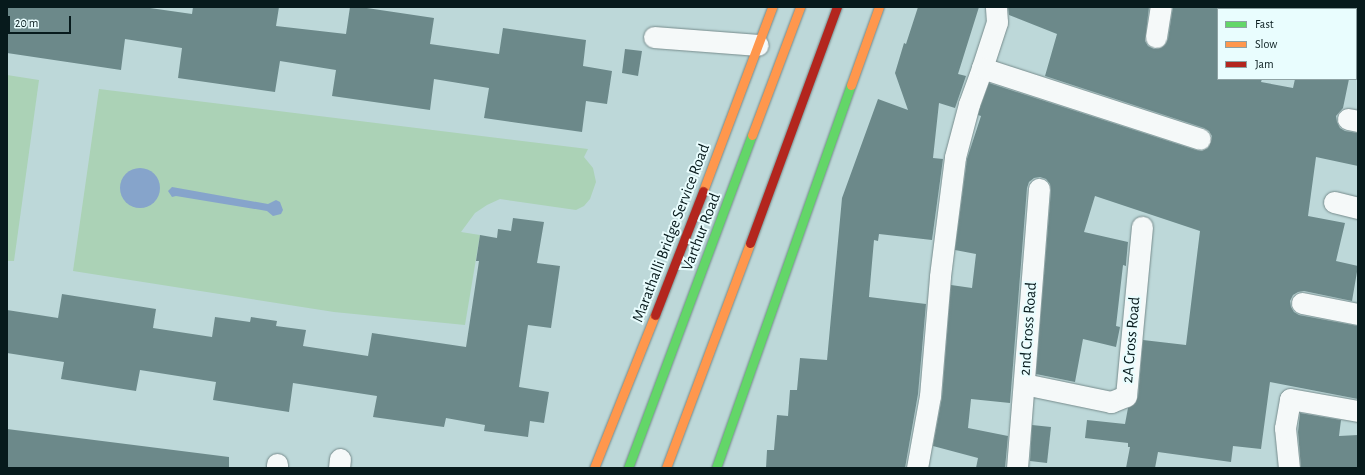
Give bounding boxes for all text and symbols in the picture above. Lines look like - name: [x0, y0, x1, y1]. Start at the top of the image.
- scale bar: [10, 8, 73, 34]
- legend: [1217, 8, 1357, 80]
- text: 20 m: [15, 17, 38, 29]
- text: Fast: [1255, 18, 1274, 30]
- text: Slow: [1255, 38, 1277, 50]
- text: Jam: [1255, 58, 1274, 70]
- street label: Marathalli Bridge Service Road: [628, 141, 714, 325]
- street label: Varthur Road: [677, 190, 725, 274]
- street label: 2nd Cross Road: [1015, 282, 1041, 376]
- street label: 2A Cross Road: [1118, 296, 1144, 384]

